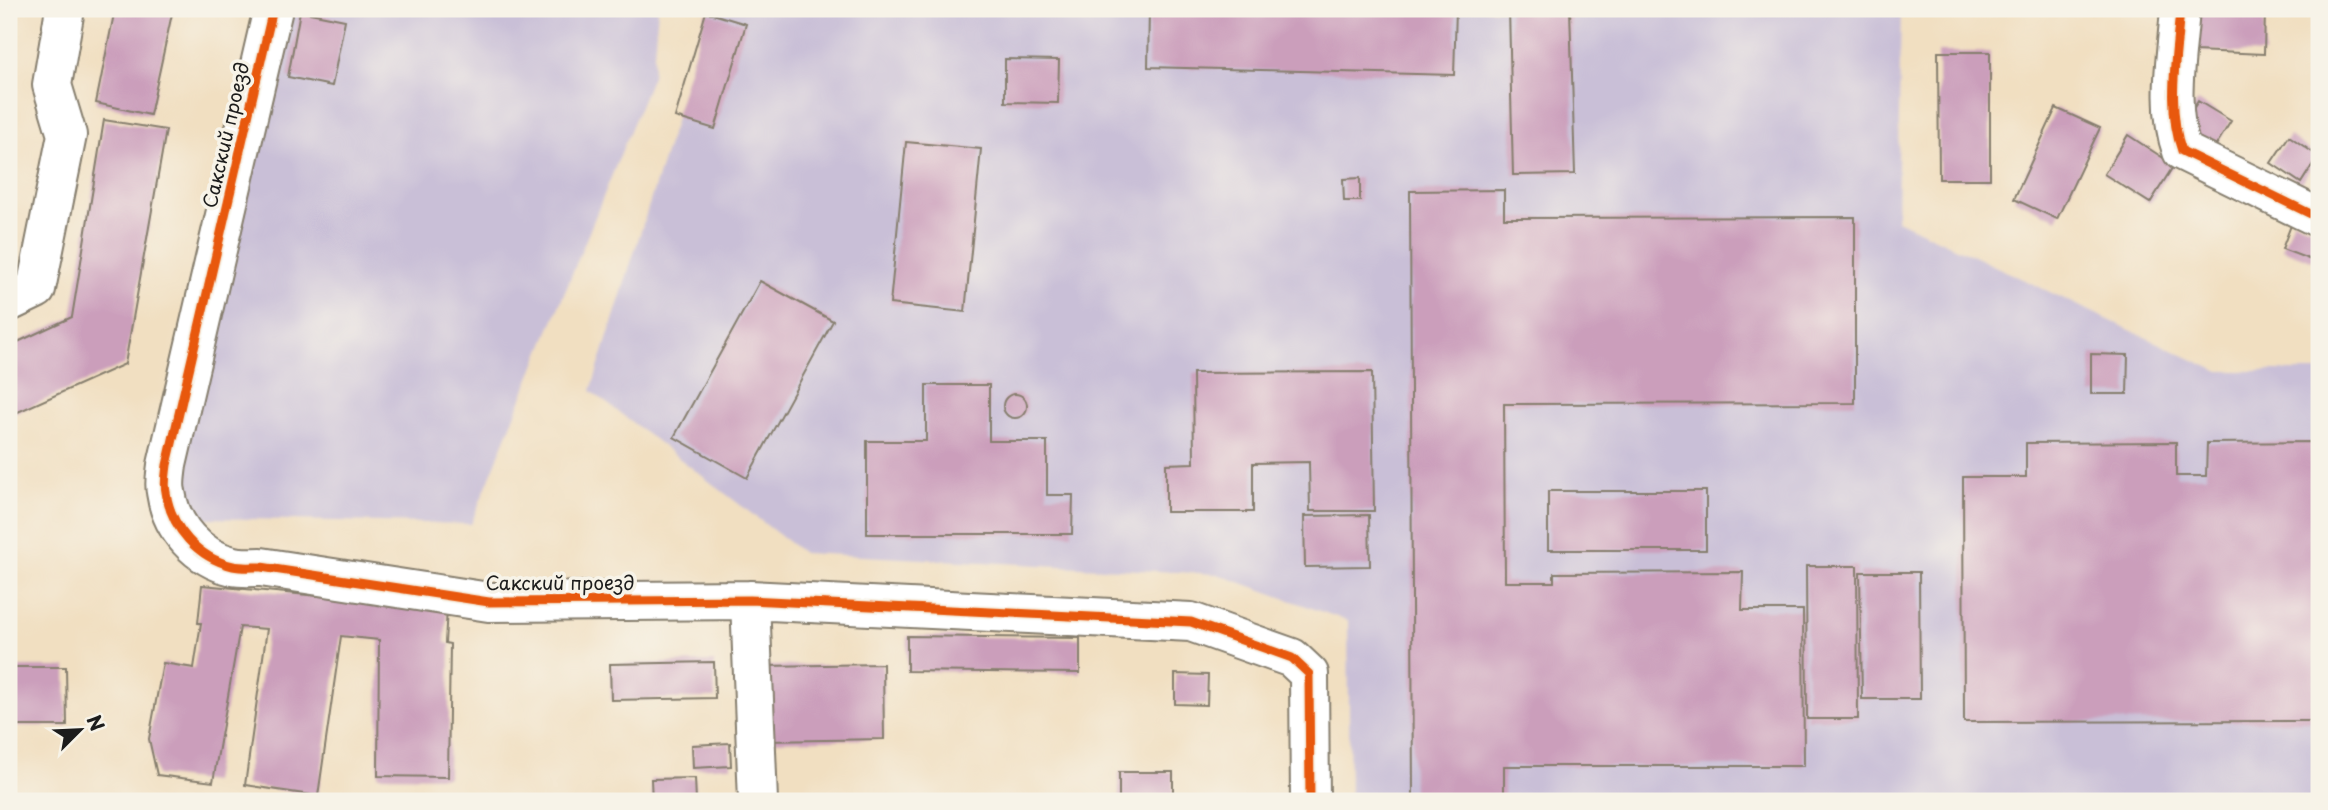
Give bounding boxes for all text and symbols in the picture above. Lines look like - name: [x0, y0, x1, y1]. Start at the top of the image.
- street label: Сакский проезд: [195, 59, 255, 211]
- street label: Сакский проезд: [485, 568, 635, 596]
- north arrow: [46, 694, 116, 764]
- text: N: [81, 710, 112, 735]

